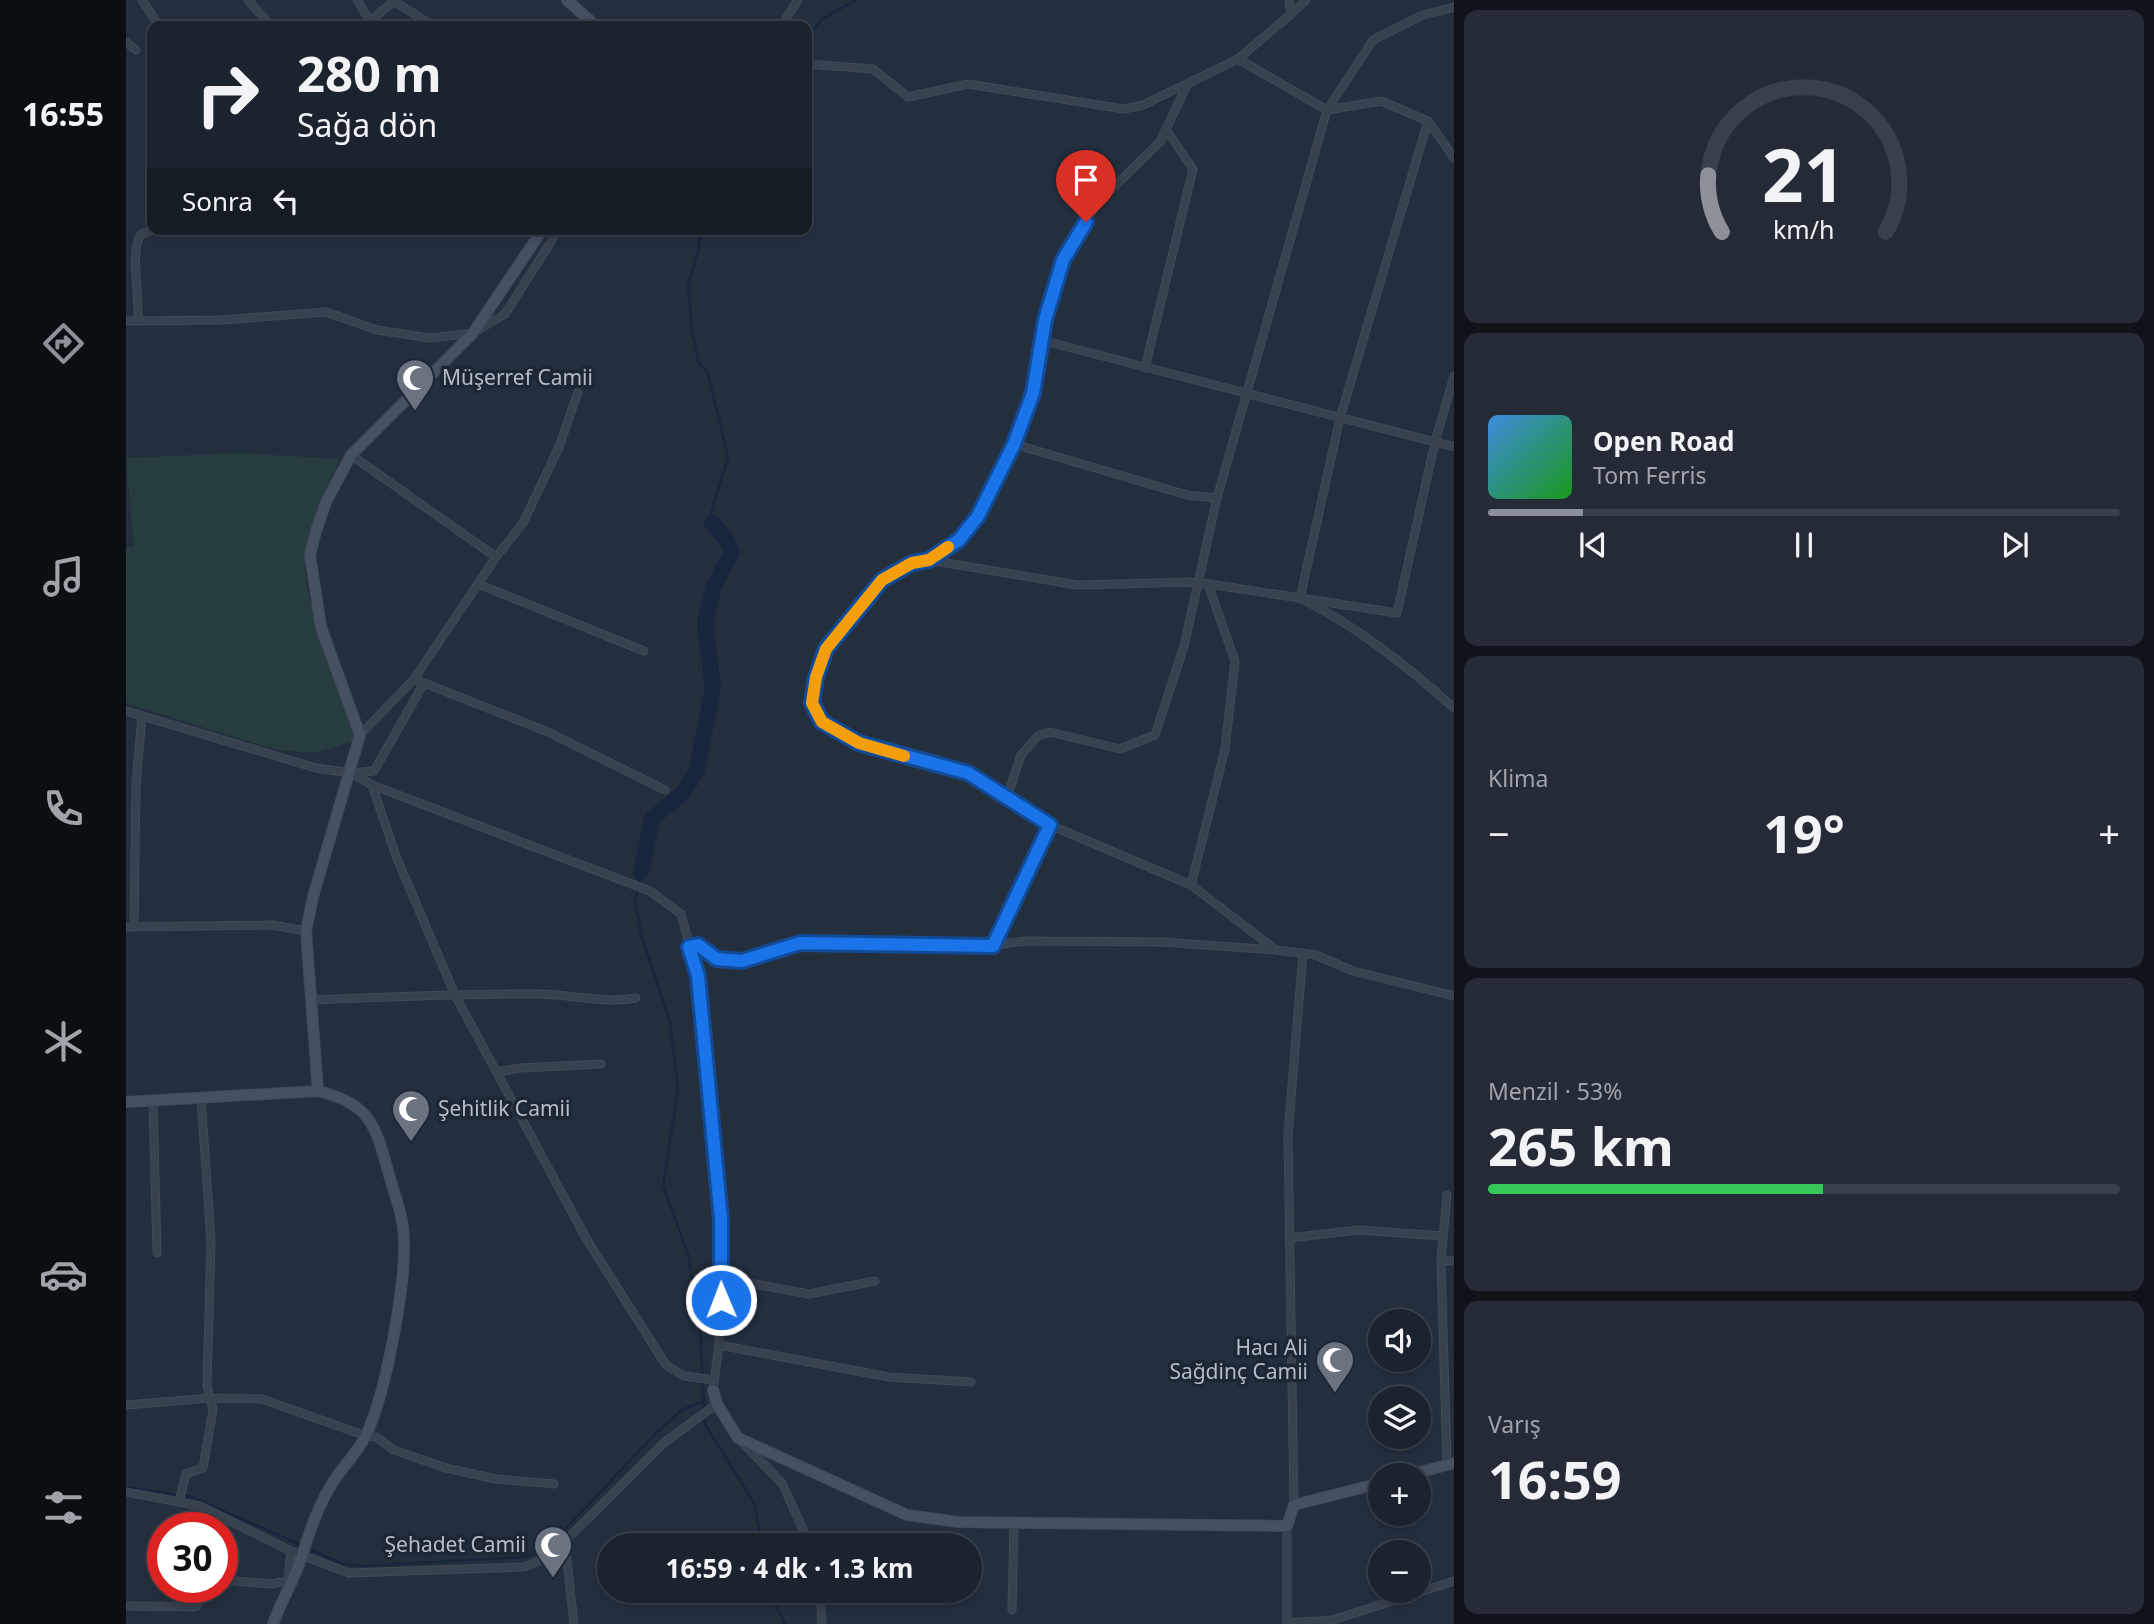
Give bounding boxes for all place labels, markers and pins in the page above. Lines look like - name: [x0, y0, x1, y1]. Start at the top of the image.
- pin: [1056, 150, 1116, 222]
- mosque icon: Müşerref Camii: [394, 357, 436, 412]
- place label: Müşerref Camii: [442, 363, 593, 391]
- mosque icon: Şehitlik Camii: [390, 1088, 432, 1143]
- place label: Şehitlik Camii: [438, 1094, 570, 1122]
- place label: Hacı Ali Sağdinç Camii: [1169, 1333, 1308, 1385]
- mosque icon: Hacı Ali Sağdinç Camii: [1314, 1339, 1356, 1394]
- mosque icon: Şehadet Camii: [532, 1524, 574, 1579]
- place label: Şehadet Camii: [385, 1530, 526, 1558]

